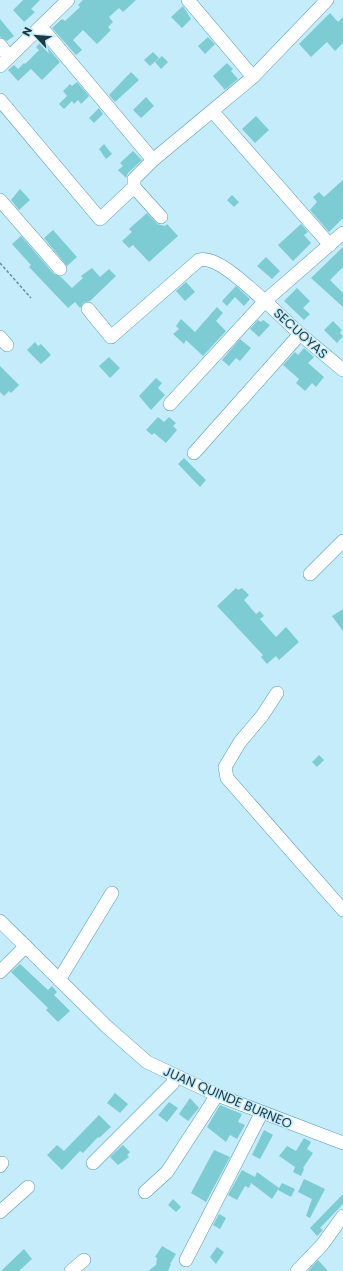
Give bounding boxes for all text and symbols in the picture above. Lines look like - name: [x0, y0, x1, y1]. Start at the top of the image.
- north arrow: [16, 16, 56, 56]
- text: N: [18, 24, 36, 39]
- street label: SECUOYAS: [269, 304, 332, 363]
- street label: JUAN QUINDE BURNEO: [160, 1062, 295, 1133]

